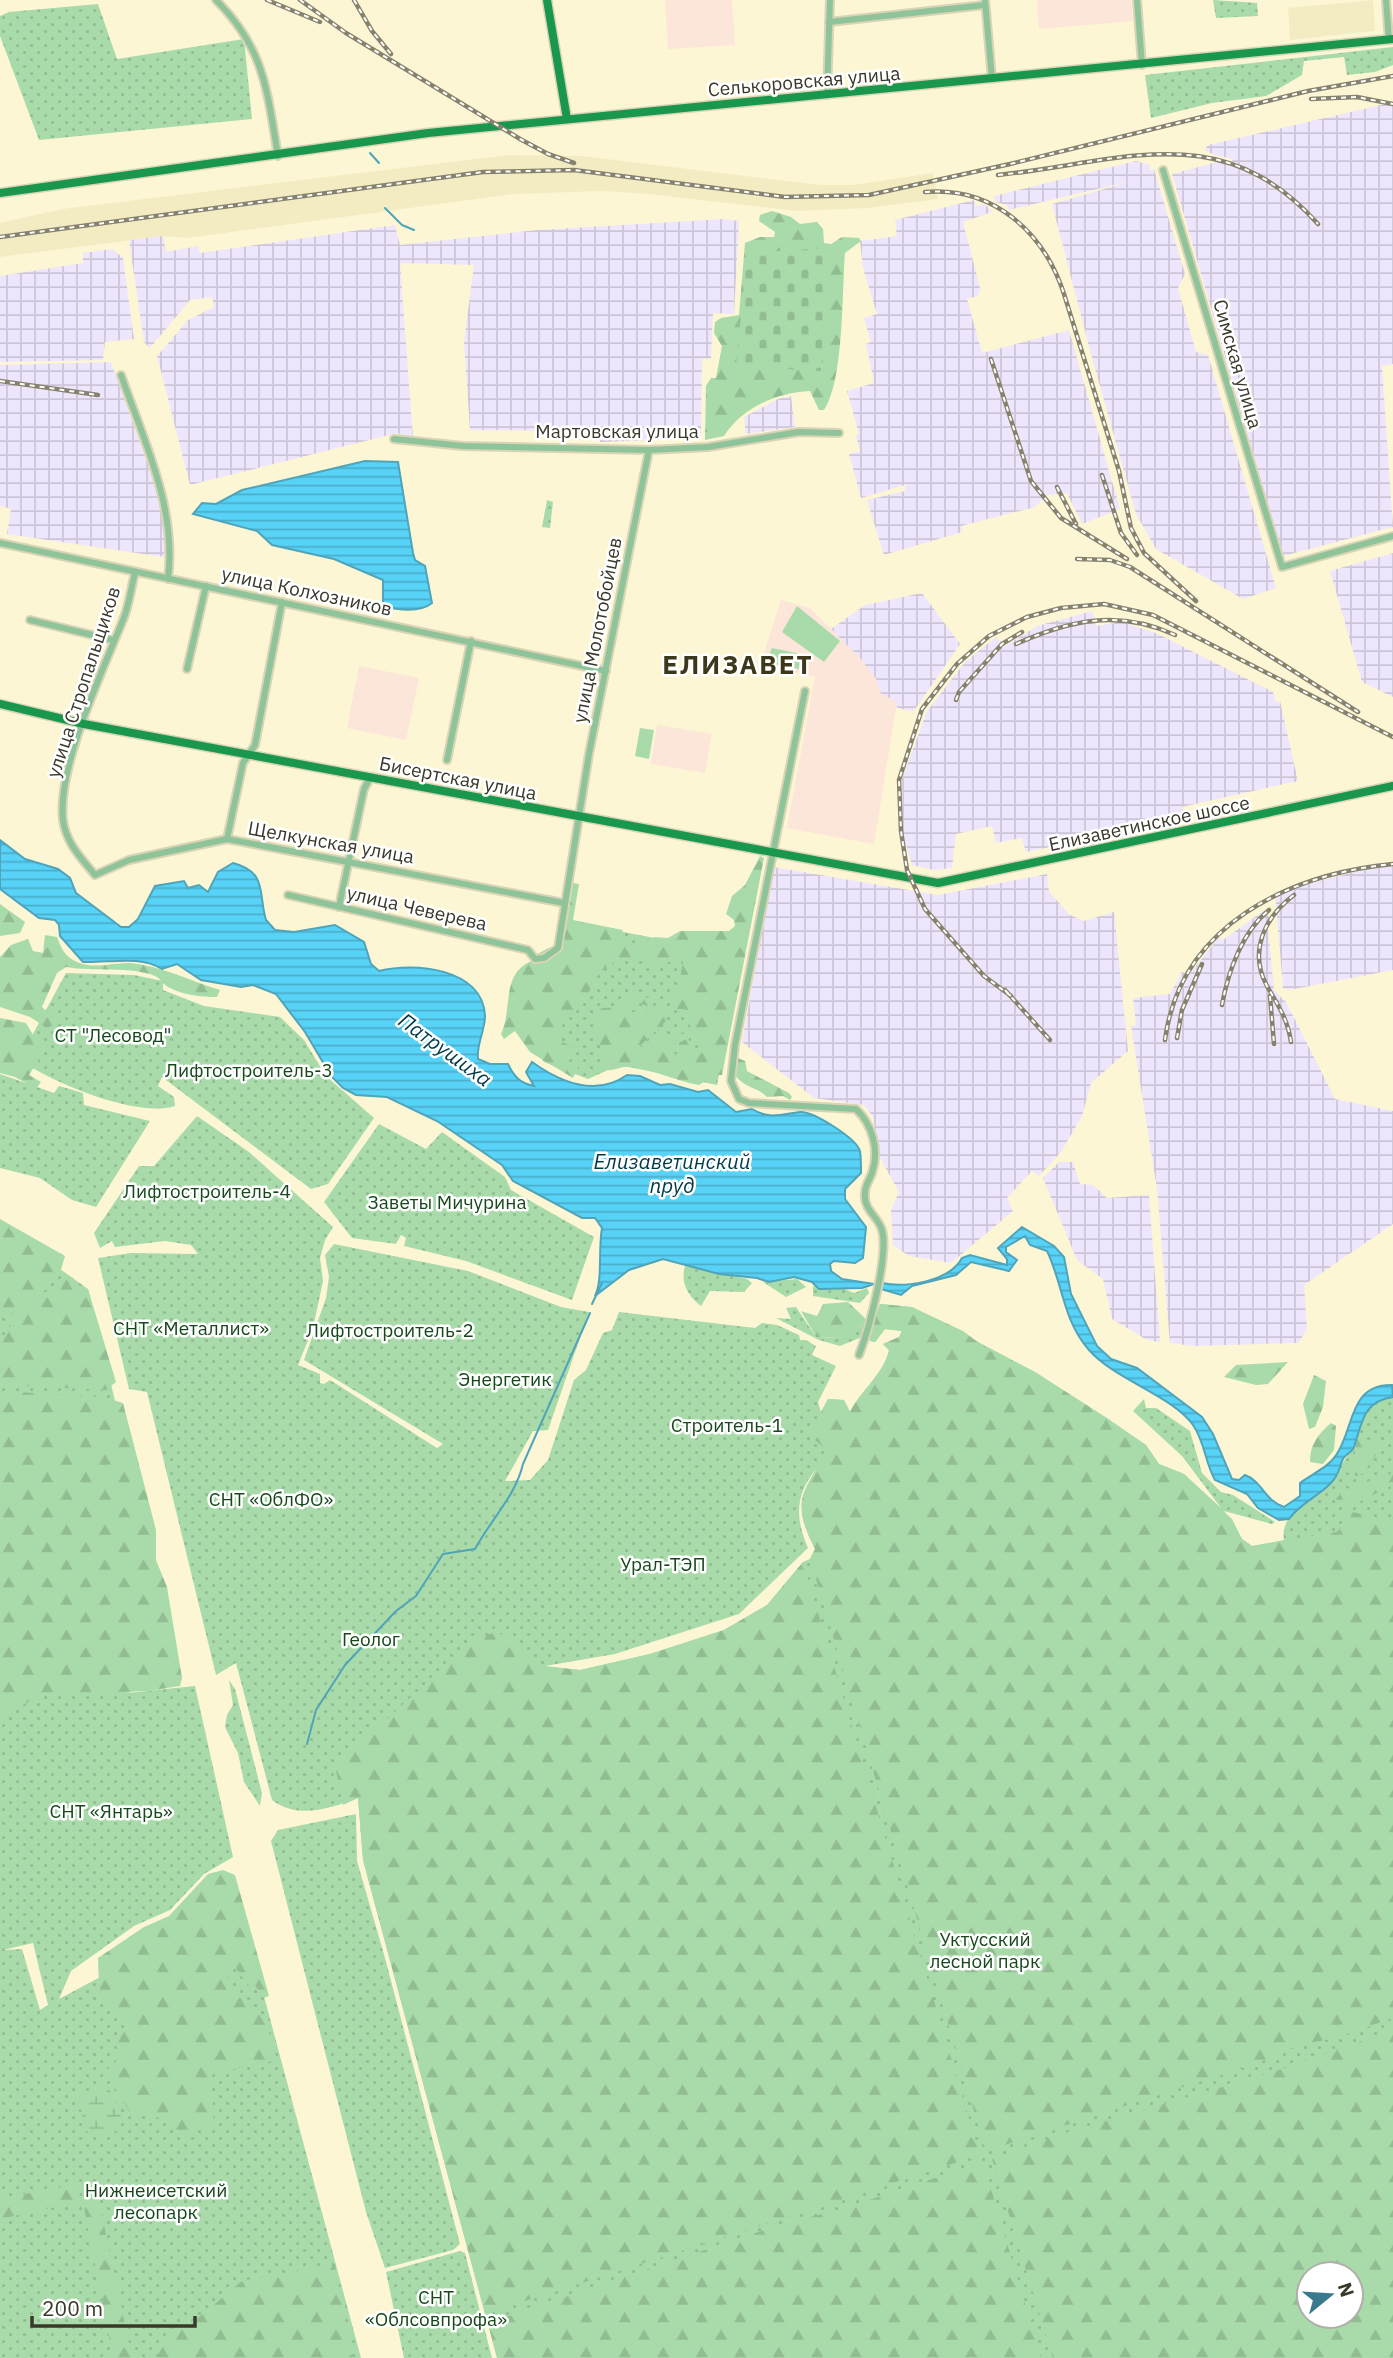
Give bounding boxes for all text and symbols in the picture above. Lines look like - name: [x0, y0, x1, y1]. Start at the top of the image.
- street label: Селькоровская улица: [707, 61, 901, 101]
- street label: Симская улица: [1208, 297, 1268, 431]
- street label: Мартовская улица: [535, 419, 699, 443]
- street label: улица Молотобойцев: [567, 535, 627, 725]
- street label: улица Колхозников: [220, 561, 394, 621]
- street label: улица Стропальщиков: [41, 583, 125, 781]
- district label: ЕЛИЗАВЕТ: [662, 647, 814, 681]
- street label: Бисертская улица: [377, 751, 539, 805]
- street label: Елизаветинское шоссе: [1046, 790, 1252, 856]
- street label: Щелкунская улица: [246, 816, 416, 868]
- street label: улица Чеверева: [345, 880, 489, 936]
- water label: Патрушиха: [393, 1006, 498, 1092]
- park label: СТ "Лесовод": [54, 1023, 172, 1047]
- park label: Лифтостроитель-3: [165, 1058, 333, 1082]
- water label: Елизаветинский пруд: [593, 1147, 751, 1199]
- park label: Лифтостроитель-4: [123, 1179, 291, 1203]
- park label: Заветы Мичурина: [367, 1190, 527, 1214]
- park label: СНТ «Металлист»: [113, 1316, 269, 1340]
- park label: Лифтостроитель-2: [306, 1318, 474, 1342]
- park label: Энергетик: [458, 1367, 552, 1391]
- park label: Строитель-1: [671, 1413, 783, 1437]
- park label: СНТ «ОблФО»: [209, 1487, 333, 1511]
- park label: Урал-ТЭП: [620, 1552, 706, 1576]
- park label: Геолог: [342, 1627, 400, 1651]
- park label: СНТ «Янтарь»: [49, 1799, 173, 1823]
- park label: Уктусский лесной парк: [930, 1927, 1040, 1973]
- park label: Нижнеисетский лесопарк: [85, 2178, 227, 2224]
- north arrow: [1295, 2260, 1365, 2330]
- text: N: [1333, 2279, 1360, 2300]
- scale bar: [32, 2284, 194, 2328]
- park label: СНТ «Облсовпрофа»: [365, 2285, 507, 2331]
- text: 200 m: [42, 2294, 103, 2322]

